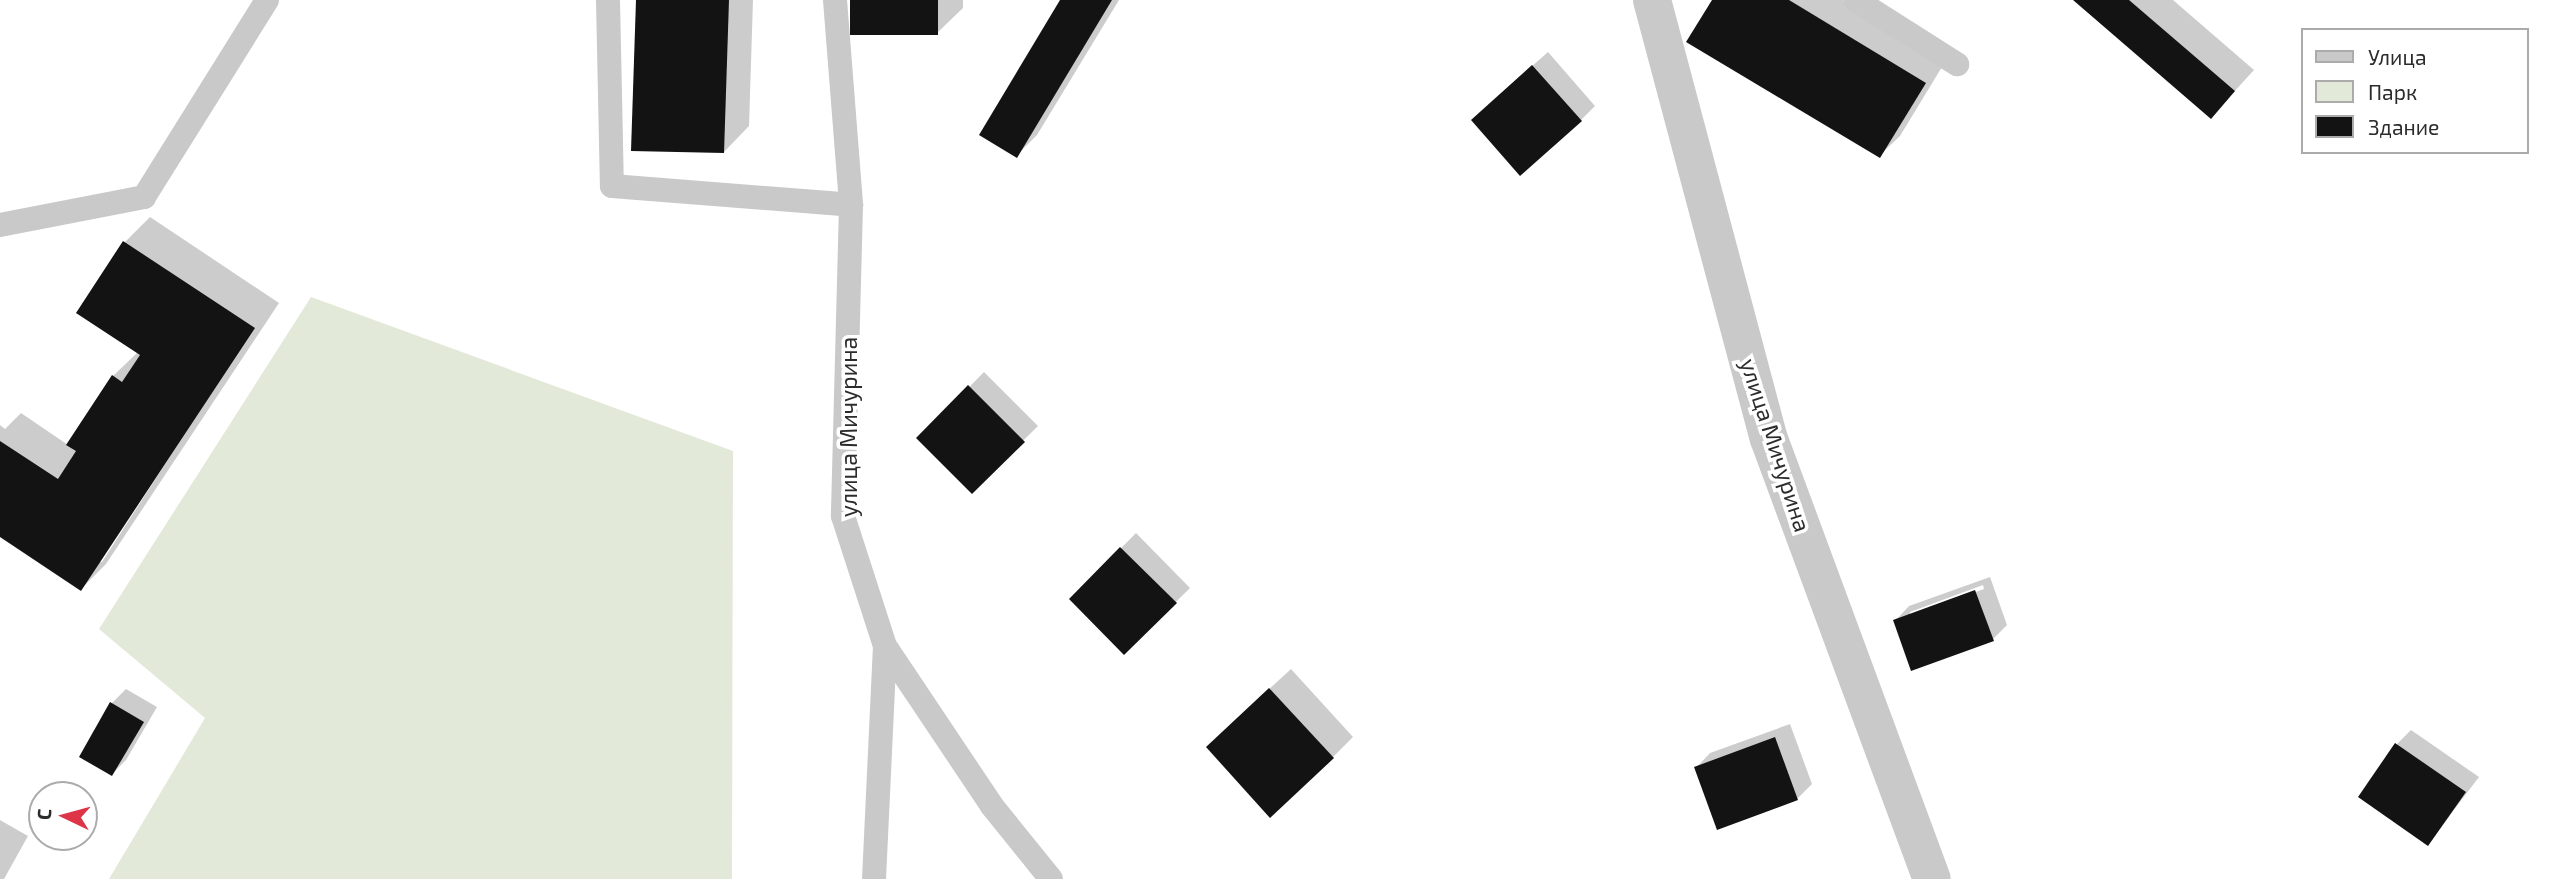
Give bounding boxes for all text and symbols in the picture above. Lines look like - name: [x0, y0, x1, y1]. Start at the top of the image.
- legend: [2302, 28, 2529, 154]
- text: Улица: [2368, 44, 2427, 69]
- text: Парк: [2368, 79, 2417, 104]
- text: Здание: [2368, 114, 2439, 139]
- street label: улица Мичурина: [834, 337, 862, 517]
- street label: улица Мичурина: [1735, 355, 1817, 535]
- north arrow: [28, 781, 98, 851]
- text: С: [32, 808, 56, 821]

